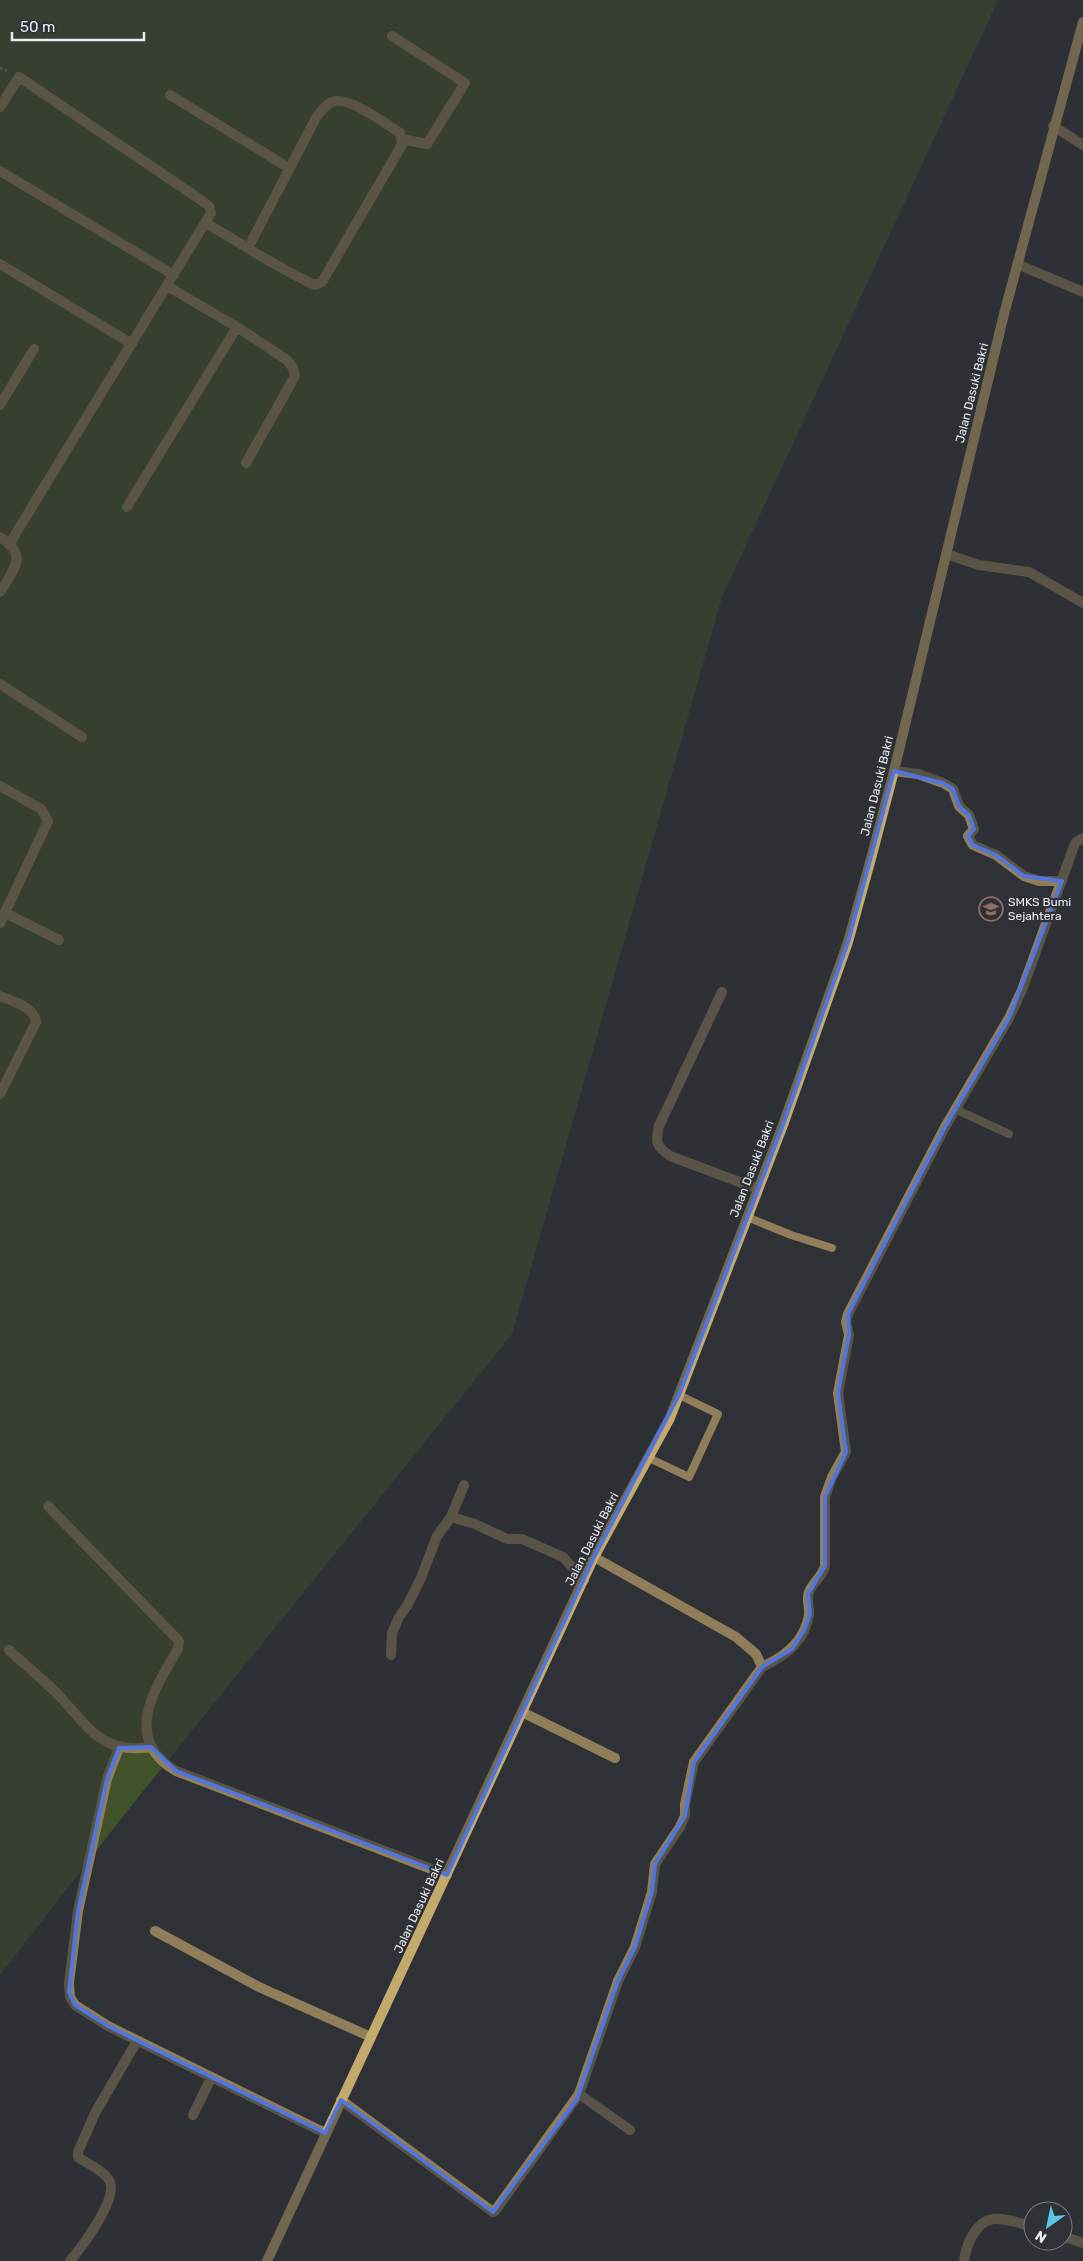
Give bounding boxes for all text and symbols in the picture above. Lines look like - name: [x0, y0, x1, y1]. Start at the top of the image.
- scale bar: [12, 10, 145, 42]
- text: 50 m: [20, 18, 55, 36]
- street label: Jalan Dasuki Bakri: [953, 341, 991, 444]
- street label: Jalan Dasuki Bakri: [858, 734, 896, 837]
- place label: SMKS Bumi Sejahtera: [1008, 895, 1071, 923]
- school or university icon: SMKS Bumi Sejahtera: [978, 896, 1004, 922]
- street label: Jalan Dasuki Bakri: [727, 1119, 777, 1219]
- street label: Jalan Dasuki Bakri: [562, 1490, 622, 1588]
- street label: Jalan Dasuki Bakri: [391, 1857, 447, 1955]
- north arrow: [1023, 2201, 1073, 2251]
- text: N: [1032, 2227, 1050, 2246]

